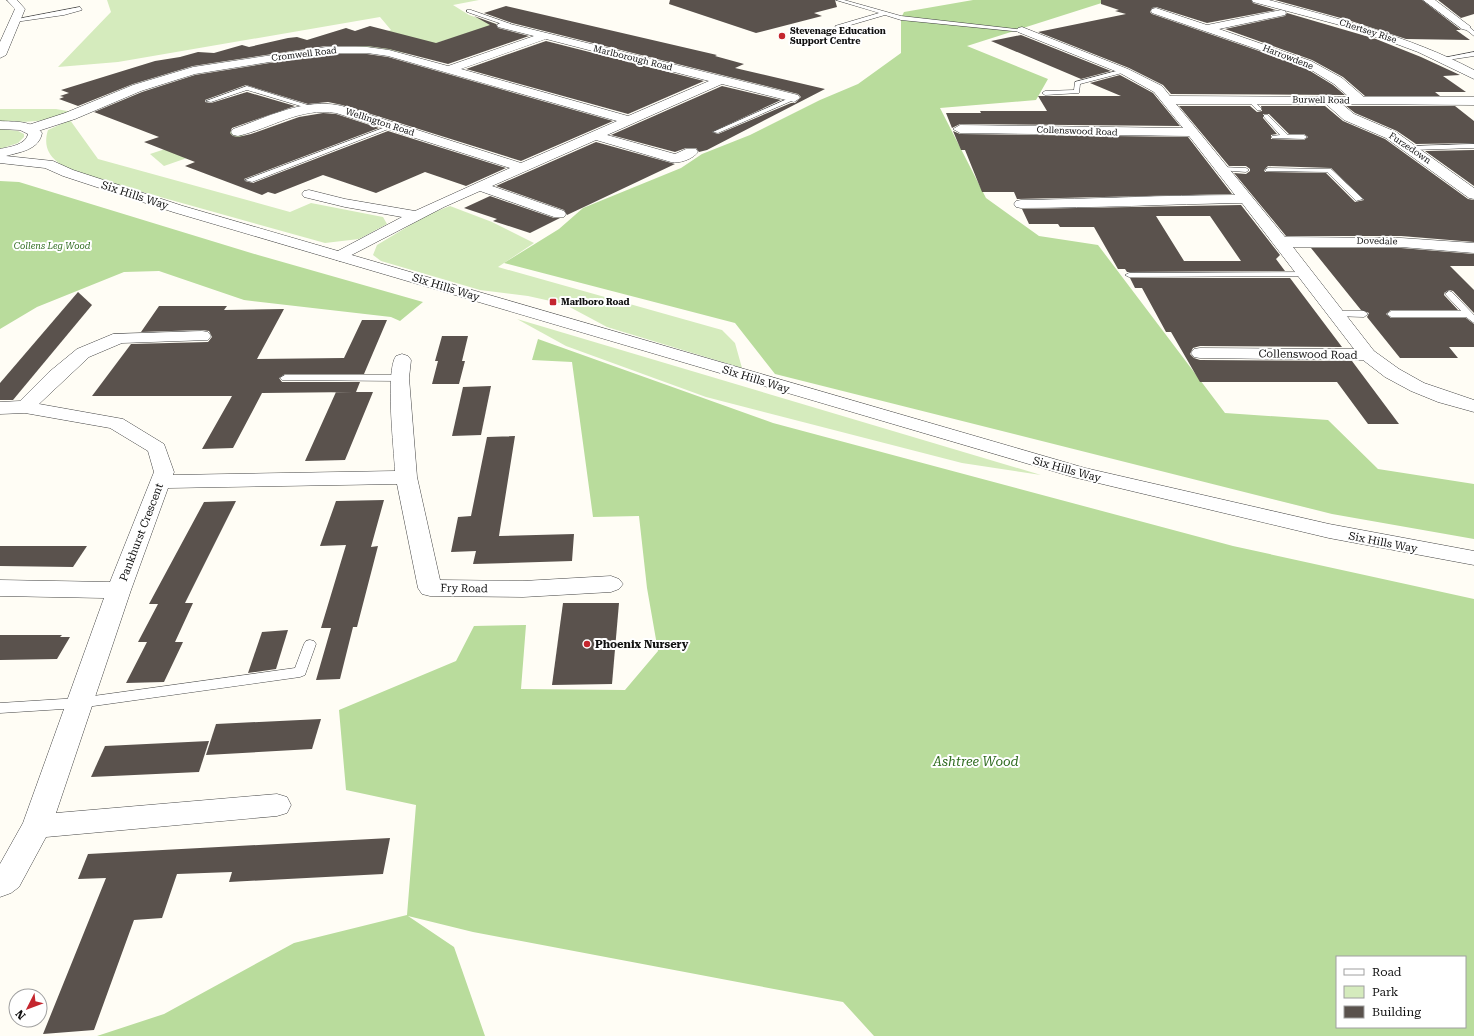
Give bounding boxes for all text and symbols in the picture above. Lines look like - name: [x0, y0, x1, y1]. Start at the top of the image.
- street label: Chertsey Rise: [1338, 17, 1398, 45]
- place label: Stevenage Education Support Centre: [790, 26, 886, 46]
- marker: Stevenage Education Support Centre: [777, 31, 787, 41]
- street label: Marlborough Road: [592, 43, 674, 73]
- street label: Harrowdene: [1261, 43, 1315, 71]
- street label: Cromwell Road: [271, 45, 337, 63]
- street label: Burwell Road: [1292, 94, 1350, 106]
- street label: Wellington Road: [344, 106, 416, 138]
- street label: Collenswood Road: [1036, 125, 1118, 137]
- street label: Furzedown: [1387, 130, 1433, 166]
- street label: Six Hills Way: [100, 178, 171, 213]
- street label: Dovedale: [1357, 236, 1398, 246]
- park label: Collens Leg Wood: [14, 241, 91, 251]
- street label: Six Hills Way: [411, 271, 482, 304]
- marker: Marlboro Road: [548, 297, 558, 307]
- place label: Marlboro Road: [561, 297, 630, 307]
- street label: Collenswood Road: [1258, 347, 1358, 362]
- street label: Six Hills Way: [721, 363, 792, 396]
- street label: Six Hills Way: [1031, 454, 1103, 485]
- street label: Pankhurst Crescent: [117, 481, 166, 583]
- street label: Six Hills Way: [1347, 529, 1419, 556]
- street label: Fry Road: [440, 582, 488, 595]
- place label: Phoenix Nursery: [595, 638, 689, 651]
- marker: Phoenix Nursery: [582, 639, 592, 649]
- park label: Ashtree Wood: [932, 754, 1019, 769]
- legend: [1336, 956, 1466, 1028]
- text: Road: [1372, 965, 1402, 979]
- text: Park: [1372, 985, 1399, 999]
- north arrow: [8, 988, 48, 1028]
- text: Building: [1372, 1005, 1421, 1019]
- text: N: [13, 1006, 29, 1022]

